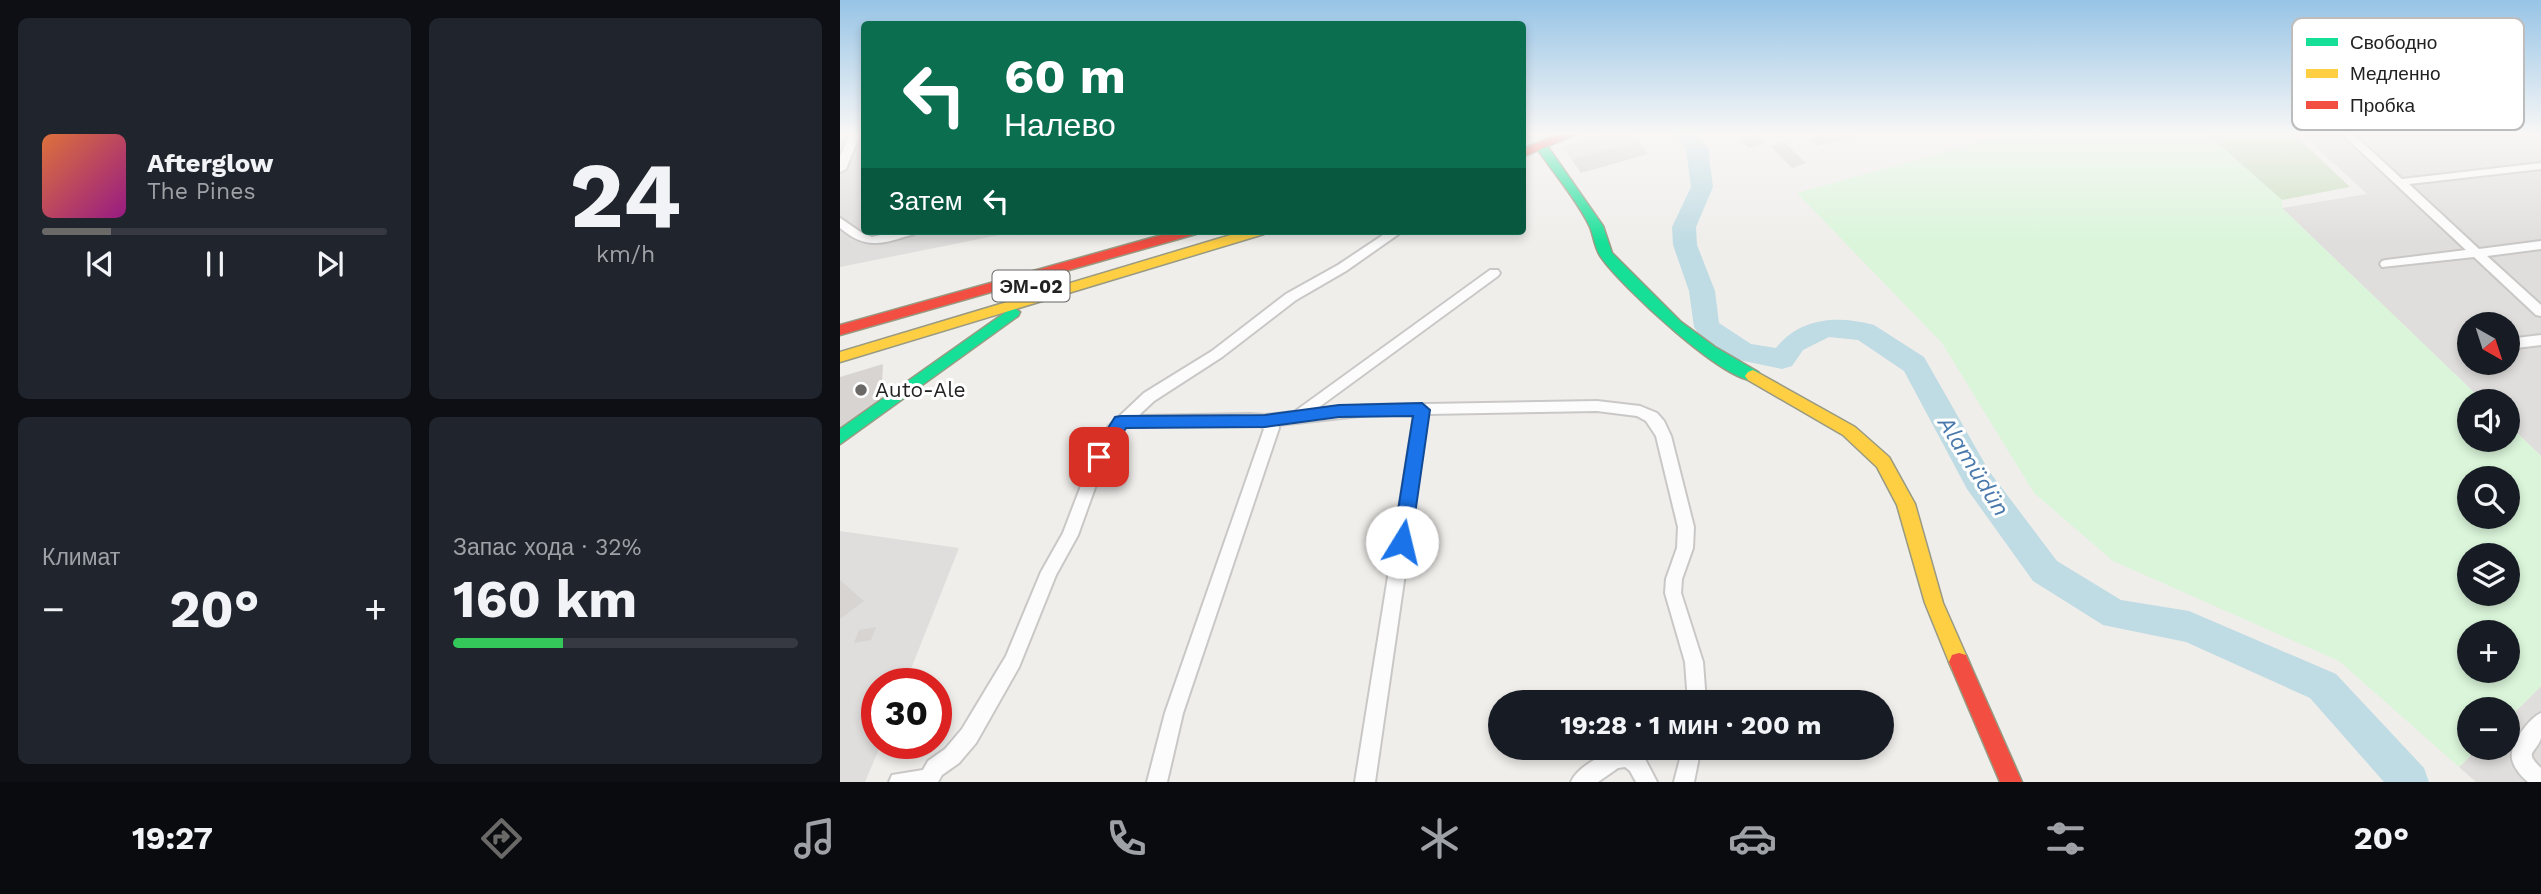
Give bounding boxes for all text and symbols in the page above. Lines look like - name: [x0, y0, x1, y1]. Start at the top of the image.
- legend: [2292, 18, 2524, 130]
- text: Свободно: [2350, 31, 2437, 54]
- text: 60 m: [1004, 47, 1126, 105]
- icon: left: [889, 49, 980, 140]
- text: Медленно: [2350, 62, 2440, 85]
- text: Пробка: [2350, 94, 2415, 117]
- text: Налево: [1004, 106, 1116, 144]
- text: 24: [570, 142, 681, 249]
- text: Afterglow: [147, 148, 273, 178]
- text: The Pines: [147, 178, 256, 205]
- icon: left: [977, 182, 1015, 220]
- text: Затем: [889, 186, 963, 216]
- text: km/h: [596, 241, 655, 268]
- icon: previous: [81, 245, 119, 283]
- icon: pause: [196, 245, 234, 283]
- icon: next: [311, 245, 349, 283]
- road number: ЭМ-02: [992, 270, 1070, 302]
- north arrow: [2457, 312, 2520, 374]
- map controls: [2457, 312, 2520, 760]
- place label: Auto-Ale: [875, 377, 966, 402]
- marker: Auto-Ale: [853, 382, 869, 398]
- button: sound: [2457, 389, 2520, 452]
- water label: Alamüdün: [1932, 410, 2015, 521]
- pin: [1069, 427, 1129, 487]
- icon: arrive: [1080, 438, 1118, 476]
- button: search: [2457, 466, 2520, 529]
- position arrow: [1365, 505, 1439, 579]
- text: Запас хода · 32%: [453, 534, 641, 561]
- button: layers: [2457, 543, 2520, 606]
- text: Климат: [42, 544, 120, 571]
- text: 160 km: [453, 569, 637, 630]
- text: 20°: [169, 579, 260, 640]
- text: −: [42, 587, 65, 631]
- text: +: [364, 587, 387, 631]
- button: +: [2457, 620, 2520, 683]
- speed limit sign: 30: [861, 668, 952, 759]
- button: −: [2457, 697, 2520, 760]
- text: 19:28 · 1 мин · 200 m: [1560, 710, 1822, 740]
- icon: directions: [477, 814, 526, 863]
- icon: music: [790, 814, 839, 863]
- icon: phone: [1102, 814, 1151, 863]
- icon: climate: [1415, 814, 1464, 863]
- icon: car: [1728, 814, 1777, 863]
- icon: filters: [2041, 814, 2090, 863]
- text: 19:27: [132, 819, 213, 857]
- text: 20°: [2353, 819, 2409, 857]

